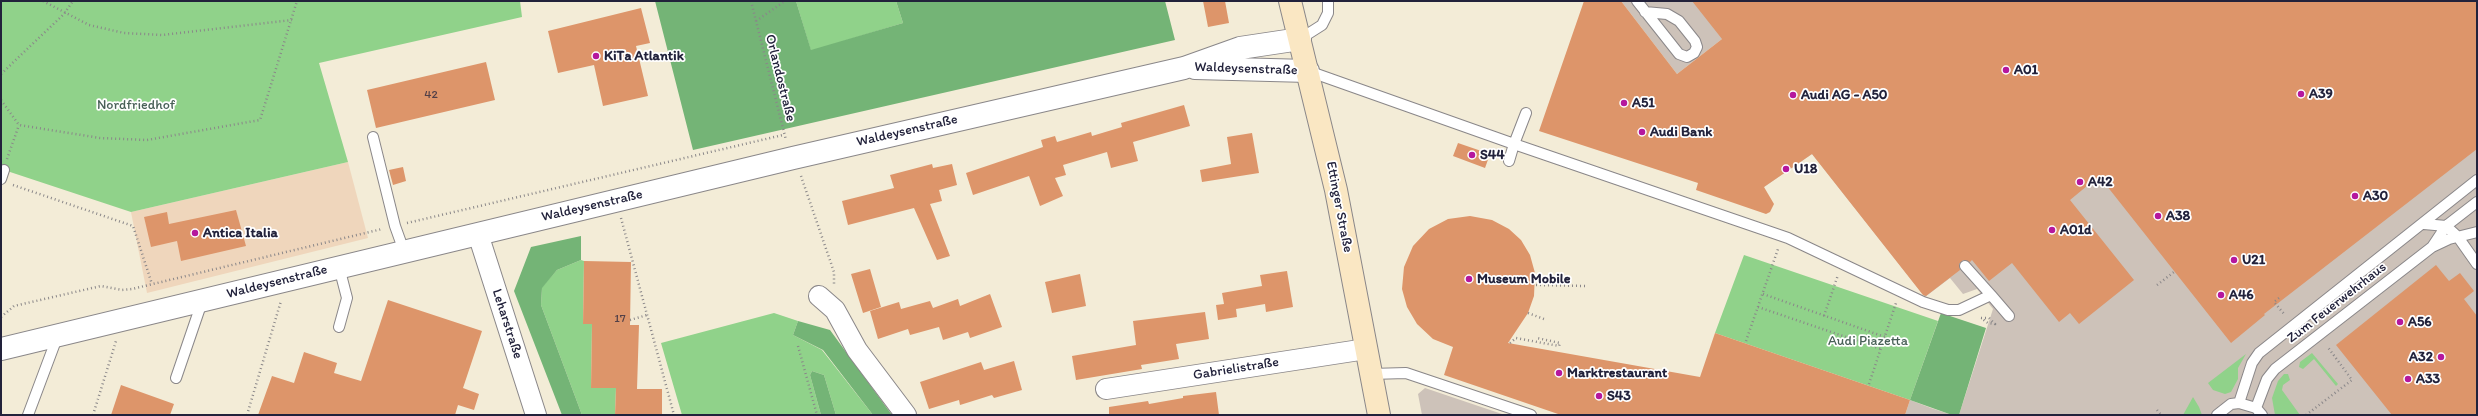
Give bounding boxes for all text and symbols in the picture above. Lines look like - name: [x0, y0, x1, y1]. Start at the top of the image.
- street label: Orlandostraße: [761, 33, 799, 123]
- place label: KiTa Atlantik: [604, 48, 684, 64]
- marker: KiTa Atlantik: [591, 51, 601, 61]
- street label: Waldeysenstraße: [1194, 59, 1298, 79]
- place label: A01: [2014, 62, 2038, 78]
- marker: A01: [2001, 65, 2011, 75]
- place label: A39: [2309, 86, 2333, 102]
- place label: Audi AG - A50: [1801, 87, 1887, 103]
- house number: 42: [424, 88, 438, 102]
- marker: A39: [2296, 89, 2306, 99]
- marker: Audi AG - A50: [1788, 90, 1798, 100]
- place label: A51: [1632, 95, 1655, 111]
- park label: Nordfriedhof: [97, 97, 175, 113]
- marker: A51: [1619, 98, 1629, 108]
- street label: Waldeysenstraße: [855, 111, 959, 151]
- place label: Audi Bank: [1650, 124, 1712, 140]
- marker: Audi Bank: [1637, 127, 1647, 137]
- place label: S44: [1480, 147, 1505, 163]
- marker: S44: [1467, 150, 1477, 160]
- street label: Ettinger Straße: [1322, 160, 1356, 254]
- place label: U18: [1794, 161, 1817, 177]
- marker: U18: [1781, 164, 1791, 174]
- place label: A42: [2088, 174, 2113, 190]
- marker: A42: [2075, 177, 2085, 187]
- street label: Waldeysenstraße: [540, 186, 644, 226]
- place label: A30: [2363, 188, 2388, 204]
- marker: A30: [2350, 191, 2360, 201]
- place label: A38: [2166, 208, 2190, 224]
- marker: A38: [2153, 211, 2163, 221]
- place label: A01d: [2060, 222, 2092, 238]
- place label: Antica Italia: [203, 225, 278, 241]
- marker: A01d: [2047, 225, 2057, 235]
- marker: Antica Italia: [190, 228, 200, 238]
- place label: U21: [2242, 252, 2265, 268]
- marker: U21: [2229, 255, 2239, 265]
- street label: Zum Feuerwehrhaus: [2284, 259, 2390, 347]
- street label: Waldeysenstraße: [225, 261, 329, 303]
- place label: Museum Mobile: [1477, 271, 1571, 287]
- marker: Museum Mobile: [1464, 274, 1474, 284]
- street label: Leharstraße: [488, 287, 526, 361]
- place label: A46: [2229, 287, 2254, 303]
- marker: A46: [2216, 290, 2226, 300]
- house number: 17: [614, 312, 626, 326]
- place label: A56: [2408, 314, 2432, 330]
- marker: A56: [2395, 317, 2405, 327]
- park label: Audi Piazetta: [1828, 333, 1908, 349]
- place label: A32: [2409, 349, 2433, 365]
- marker: A32: [2436, 352, 2446, 362]
- street label: Gabrielistraße: [1192, 354, 1280, 384]
- place label: Marktrestaurant: [1567, 365, 1667, 381]
- marker: Marktrestaurant: [1554, 368, 1564, 378]
- place label: A33: [2416, 371, 2440, 387]
- marker: A33: [2403, 374, 2413, 384]
- place label: S43: [1607, 388, 1631, 404]
- marker: S43: [1594, 391, 1604, 401]

